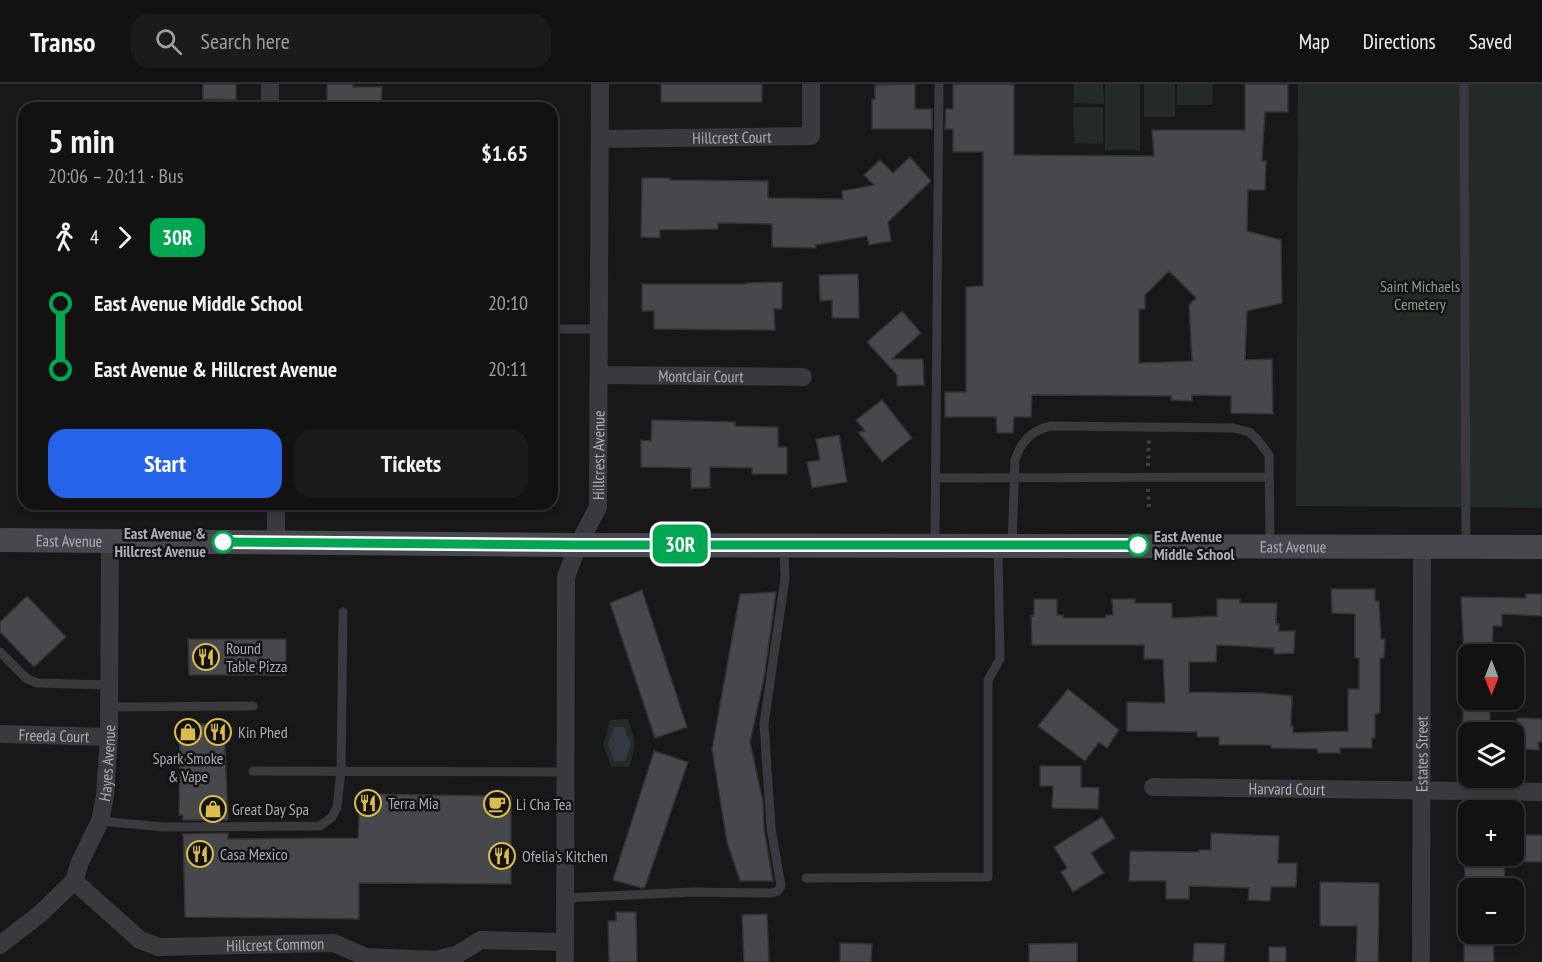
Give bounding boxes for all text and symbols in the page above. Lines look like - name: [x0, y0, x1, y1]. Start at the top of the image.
- search box: [131, 14, 551, 68]
- text: Transo: [30, 23, 95, 60]
- icon: search: [152, 25, 185, 58]
- text: Search here: [200, 27, 290, 55]
- text: Map: [1299, 28, 1330, 55]
- text: Directions: [1363, 28, 1436, 55]
- text: Saved: [1469, 28, 1512, 55]
- text: 5 min: [48, 119, 115, 162]
- street label: Hillcrest Court: [692, 127, 772, 148]
- text: $1.65: [481, 139, 528, 167]
- text: 20:06 – 20:11 · Bus: [48, 163, 183, 189]
- icon: walk: [48, 221, 81, 254]
- icon: forward: [108, 221, 141, 254]
- text: 4: [90, 224, 99, 250]
- text: 30R: [162, 224, 193, 251]
- park label: Saint Michaels Cemetery: [1380, 276, 1460, 314]
- text: East Avenue Middle School: [94, 289, 303, 317]
- text: 20:10: [488, 290, 528, 316]
- text: East Avenue & Hillcrest Avenue: [94, 355, 337, 383]
- text: 20:11: [488, 356, 528, 382]
- street label: Montclair Court: [658, 366, 744, 386]
- street label: Hillcrest Avenue: [588, 410, 608, 500]
- button: Start: [48, 429, 282, 498]
- button: Tickets: [294, 429, 528, 498]
- place label: East Avenue & Hillcrest Avenue: [114, 523, 206, 561]
- line badge: 30R: [646, 524, 714, 564]
- place label: East Avenue Middle School: [1154, 526, 1235, 564]
- street label: East Avenue: [36, 530, 102, 551]
- marker: East Avenue & Hillcrest Avenue: [212, 531, 234, 553]
- text: 30R: [665, 531, 695, 558]
- marker: East Avenue Middle School: [1127, 534, 1149, 556]
- street label: East Avenue: [1260, 536, 1326, 557]
- place label: Round Table Pizza: [226, 638, 287, 676]
- restaurant icon: Round Table Pizza: [191, 642, 221, 672]
- north arrow: [1458, 644, 1524, 710]
- map controls: [1458, 644, 1524, 944]
- street label: Estates Street: [1411, 715, 1432, 792]
- shop icon: Spark Smoke & Vape: [173, 717, 203, 747]
- restaurant icon: Kin Phed: [203, 717, 233, 747]
- place label: Kin Phed: [238, 722, 288, 742]
- button: layers: [1458, 722, 1524, 788]
- street label: Freeda Court: [18, 725, 90, 746]
- street label: Hayes Avenue: [94, 725, 119, 803]
- place label: Spark Smoke & Vape: [153, 748, 223, 786]
- street label: Harvard Court: [1249, 778, 1326, 799]
- restaurant icon: Terra Mia: [353, 788, 383, 818]
- cafe icon: Li Cha Tea: [482, 789, 512, 819]
- place label: Terra Mia: [388, 793, 439, 813]
- shop icon: Great Day Spa: [198, 794, 228, 824]
- place label: Li Cha Tea: [516, 794, 572, 814]
- place label: Great Day Spa: [232, 799, 309, 819]
- button: +: [1458, 800, 1524, 866]
- restaurant icon: Casa Mexico: [185, 839, 215, 869]
- restaurant icon: Ofelia's Kitchen: [487, 841, 517, 871]
- place label: Casa Mexico: [220, 844, 288, 864]
- place label: Ofelia's Kitchen: [522, 846, 608, 866]
- button: −: [1458, 878, 1524, 944]
- street label: Hillcrest Common: [226, 933, 324, 955]

